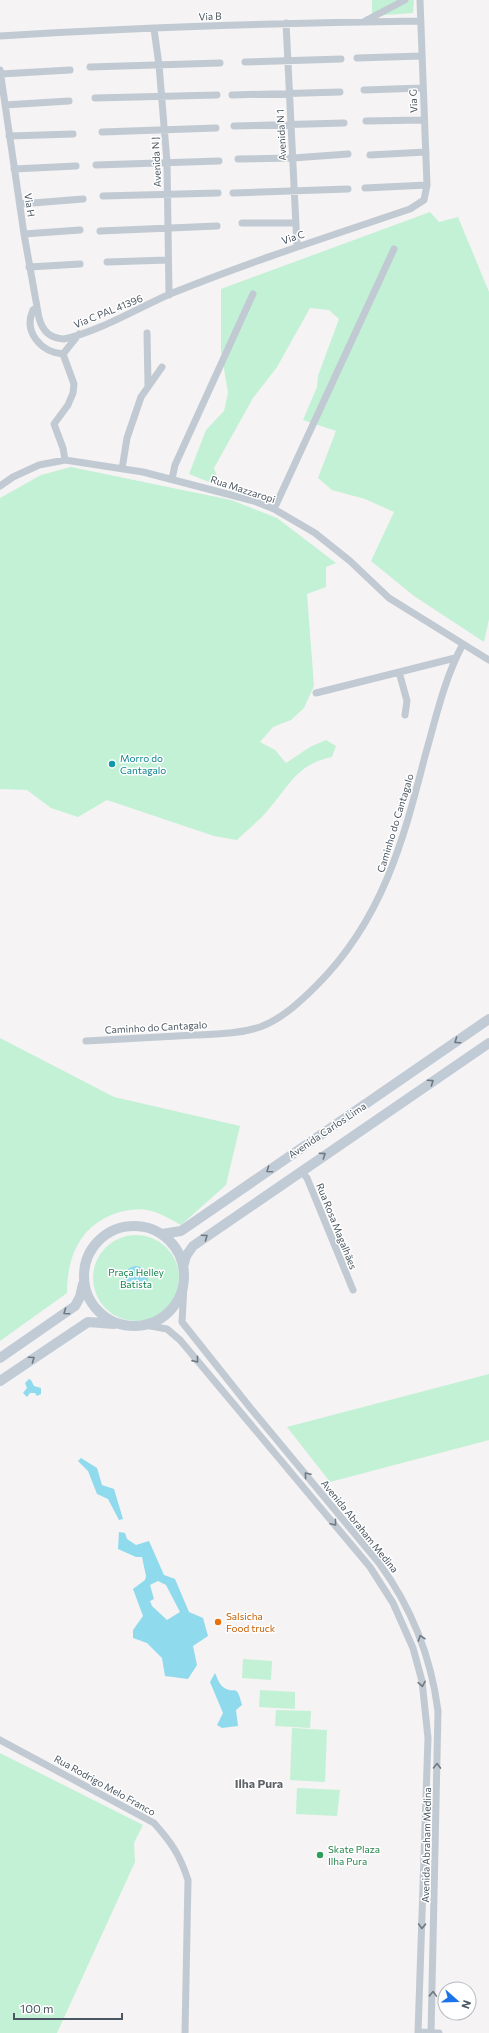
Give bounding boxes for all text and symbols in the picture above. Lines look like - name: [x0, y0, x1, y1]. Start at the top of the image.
- street label: Via B: [198, 10, 222, 22]
- street label: Via G: [407, 89, 419, 113]
- street label: Avenida N 1: [274, 109, 288, 161]
- street label: Avenida N J: [149, 137, 163, 187]
- street label: Via H: [22, 192, 38, 218]
- street label: Via C: [280, 228, 306, 246]
- street label: Via C PAL 41396: [72, 292, 144, 330]
- street label: Rua Mazzaropi: [209, 473, 277, 505]
- place label: Morro do Cantagalo: [120, 752, 166, 776]
- marker: Morro do Cantagalo: [107, 759, 117, 769]
- street label: Caminho do Cantagalo: [374, 772, 416, 874]
- street label: Caminho do Cantagalo: [104, 1018, 208, 1036]
- one-way arrow: [454, 1036, 461, 1044]
- one-way arrow: [427, 1079, 434, 1087]
- street label: Avenida Carlos Lima: [286, 1100, 368, 1160]
- one-way arrow: [319, 1153, 326, 1160]
- one-way arrow: [266, 1165, 273, 1172]
- street label: Rua Rosa Magalhães: [314, 1181, 360, 1271]
- one-way arrow: [201, 1234, 208, 1242]
- park label: Praça Helley Batista: [108, 1266, 164, 1290]
- one-way arrow: [64, 1307, 71, 1314]
- one-way arrow: [191, 1355, 198, 1362]
- one-way arrow: [28, 1356, 35, 1364]
- one-way arrow: [304, 1473, 311, 1480]
- street label: Avenida Abraham Medina: [319, 1477, 401, 1575]
- one-way arrow: [329, 1519, 336, 1526]
- place label: Salsicha Food truck: [226, 1610, 276, 1634]
- marker: Salsicha Food truck: [213, 1617, 223, 1627]
- one-way arrow: [417, 1635, 426, 1642]
- one-way arrow: [417, 1681, 426, 1687]
- street label: Rua Rodrigo Melo Franco: [52, 1752, 158, 1818]
- one-way arrow: [433, 1763, 441, 1769]
- district label: Ilha Pura: [235, 1776, 283, 1790]
- street label: Avenida Abraham Medina: [419, 1787, 433, 1903]
- place label: Skate Plaza Ilha Pura: [328, 1843, 380, 1867]
- marker: Skate Plaza Ilha Pura: [315, 1850, 325, 1860]
- one-way arrow: [417, 1923, 426, 1929]
- north arrow: [437, 1981, 477, 2021]
- one-way arrow: [428, 1991, 437, 1997]
- scale bar: [14, 1995, 122, 2021]
- text: N: [459, 1998, 474, 2011]
- text: 100 m: [20, 2001, 54, 2015]

